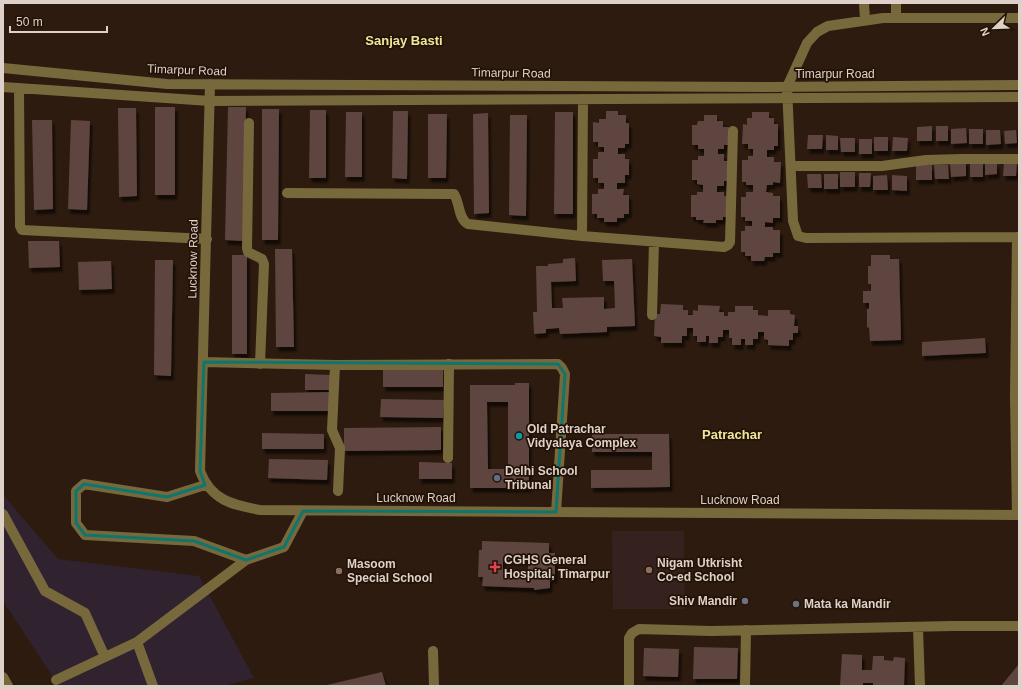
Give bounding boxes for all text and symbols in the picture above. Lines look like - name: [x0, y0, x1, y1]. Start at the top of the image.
- scale bar: [10, 8, 107, 34]
- north arrow: [974, 8, 1014, 48]
- text: 50 m: [16, 15, 43, 29]
- text: N: [978, 26, 992, 38]
- district label: Sanjay Basti: [365, 33, 443, 48]
- street label: Timarpur Road: [147, 62, 227, 78]
- street label: Timarpur Road: [471, 65, 551, 81]
- street label: Timarpur Road: [795, 67, 875, 81]
- street label: Lucknow Road: [185, 219, 201, 299]
- place label: Old Patrachar Vidyalaya Complex: [527, 422, 636, 450]
- district label: Patrachar: [702, 427, 762, 442]
- marker: Old Patrachar Vidyalaya Complex: [514, 431, 524, 441]
- place label: Delhi School Tribunal: [505, 464, 578, 492]
- marker: Delhi School Tribunal: [492, 473, 502, 483]
- street label: Lucknow Road: [376, 491, 456, 505]
- street label: Lucknow Road: [700, 493, 780, 507]
- place label: CGHS General Hospital, Timarpur: [504, 553, 610, 581]
- place label: Nigam Utkrisht Co-ed School: [657, 556, 742, 584]
- place label: Masoom Special School: [347, 557, 432, 585]
- marker: CGHS General Hospital, Timarpur: [489, 561, 501, 573]
- marker: Nigam Utkrisht Co-ed School: [644, 565, 654, 575]
- marker: Masoom Special School: [334, 566, 344, 576]
- place label: Shiv Mandir: [669, 594, 737, 608]
- marker: Shiv Mandir: [740, 596, 750, 606]
- place label: Mata ka Mandir: [804, 597, 891, 611]
- marker: Mata ka Mandir: [791, 599, 801, 609]

